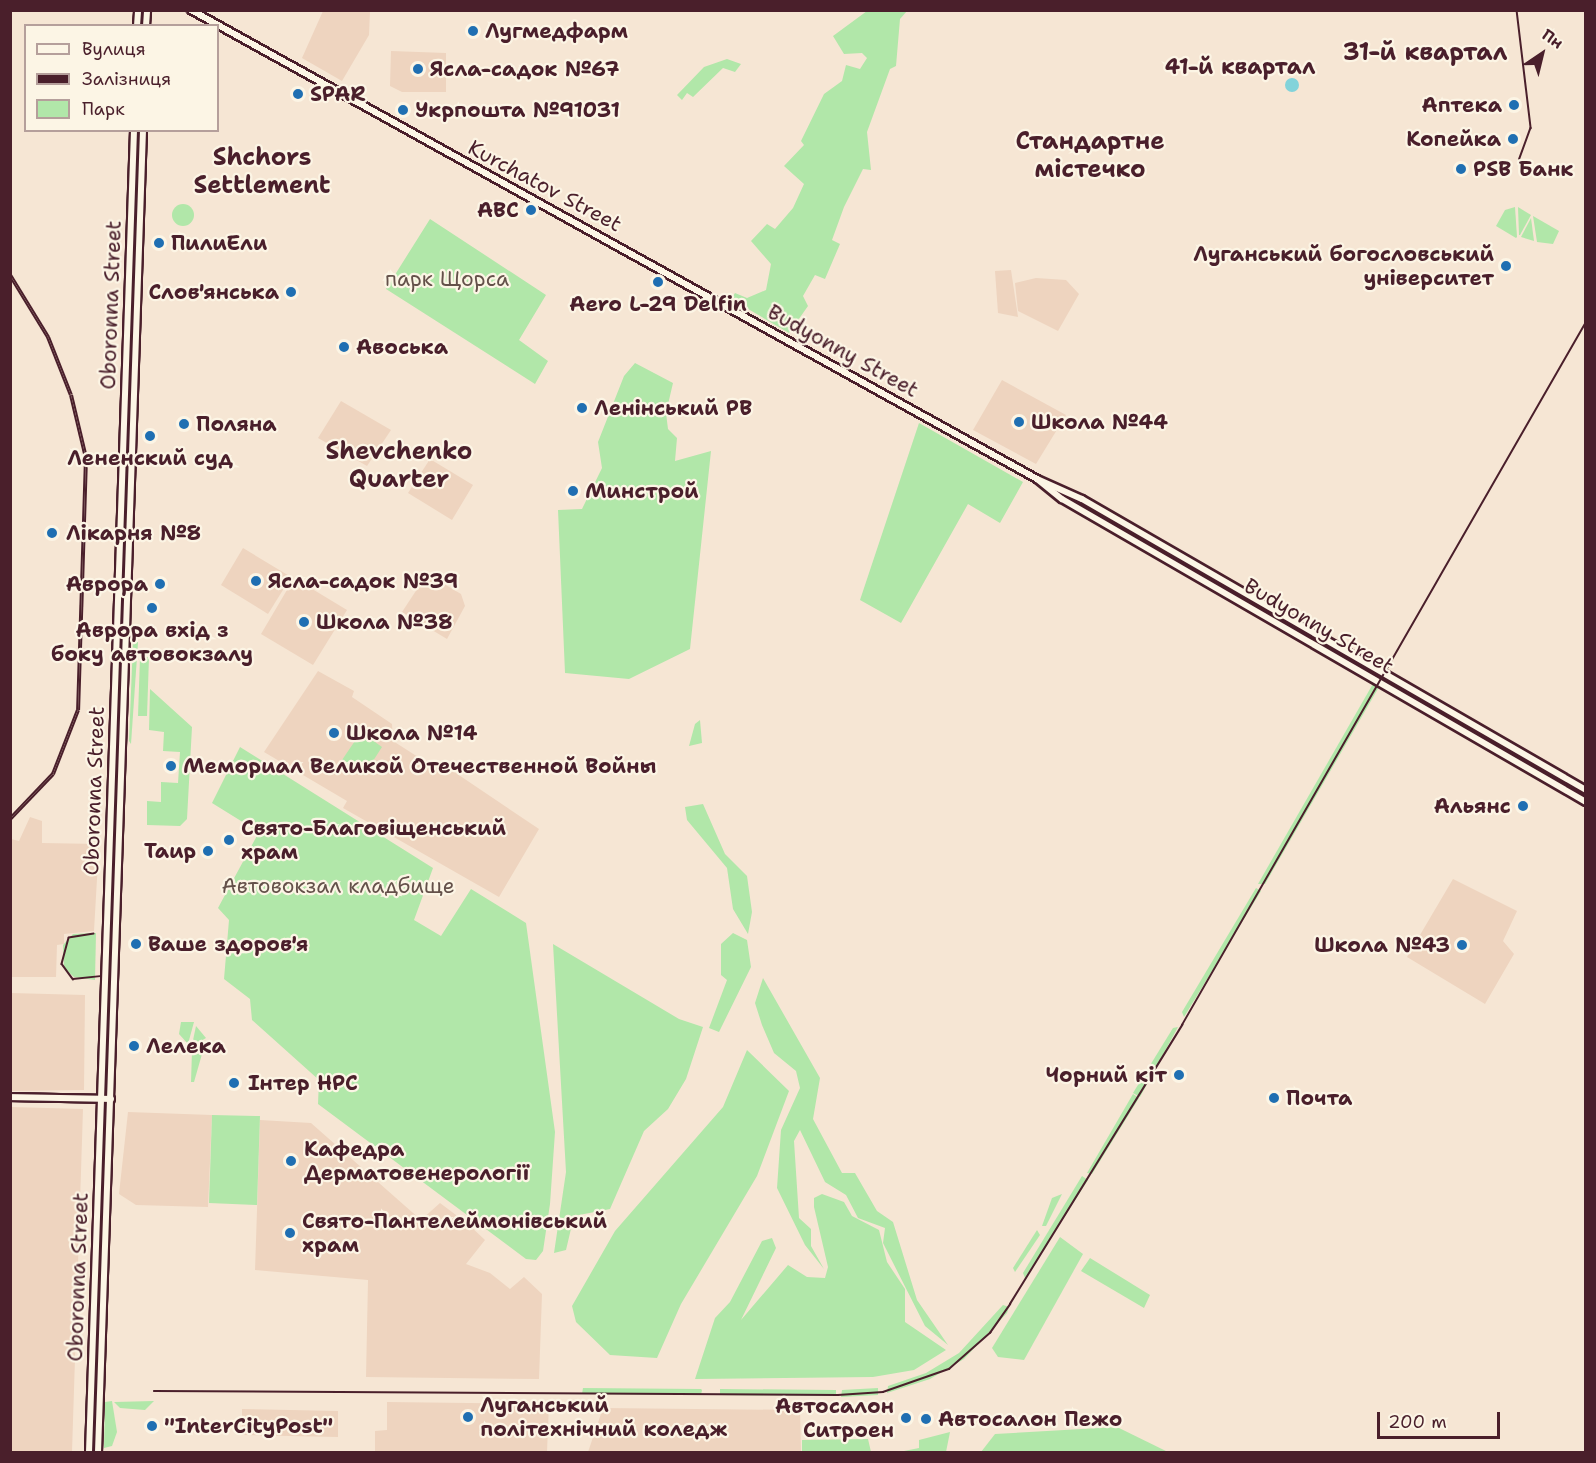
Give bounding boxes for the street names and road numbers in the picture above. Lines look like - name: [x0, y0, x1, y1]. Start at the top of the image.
- street label: Kurchatov Street: [464, 135, 626, 237]
- street label: Oboronna Street: [95, 220, 127, 390]
- street label: Budyonny Street: [763, 299, 923, 403]
- street label: Budyonny Street: [1240, 573, 1398, 679]
- street label: Oboronna Street: [78, 706, 110, 876]
- street label: Oboronna Street: [62, 1192, 94, 1362]

